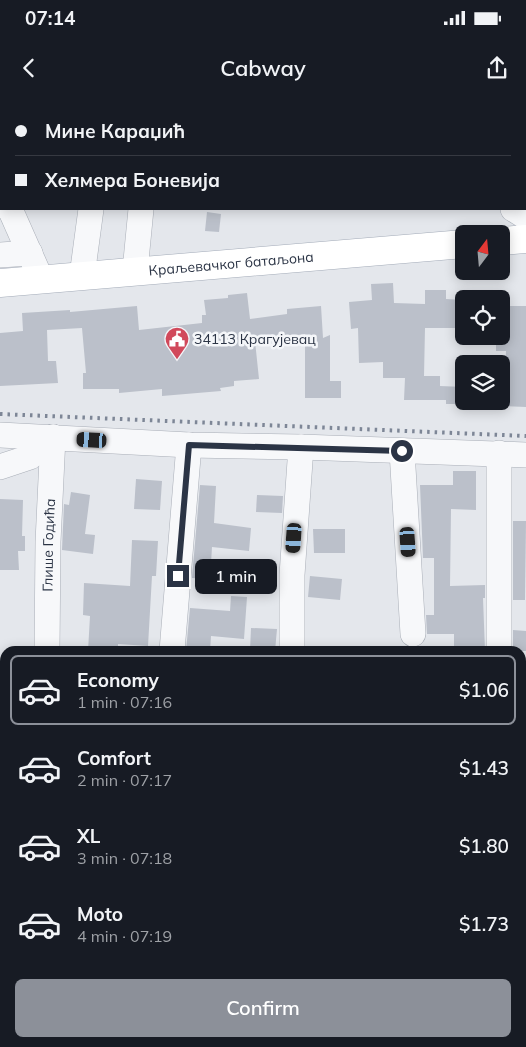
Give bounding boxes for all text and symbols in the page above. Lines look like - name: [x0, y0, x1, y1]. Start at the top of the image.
- text: 07:14: [25, 6, 75, 30]
- icon: back: [15, 54, 43, 82]
- text: Cabway: [220, 54, 306, 82]
- icon: share: [483, 54, 511, 82]
- text: Мине Караџић: [45, 119, 185, 143]
- text: Хелмера Боневија: [45, 168, 220, 192]
- north arrow: [455, 225, 510, 280]
- map controls: [455, 225, 510, 410]
- street label: Краљевачког батаљона: [148, 248, 314, 279]
- button: locate: [455, 290, 510, 345]
- public building icon: 34113 Крагујевац: [164, 326, 190, 360]
- place label: 34113 Крагујевац: [194, 330, 316, 348]
- button: layers: [455, 355, 510, 410]
- car: [76, 432, 107, 448]
- route start: [391, 440, 413, 462]
- street label: Глише Годића: [39, 498, 59, 592]
- car: [285, 523, 302, 553]
- car: [399, 527, 416, 557]
- callout: 1 min: [196, 558, 278, 594]
- route end: [167, 565, 189, 587]
- text: 1 min: [215, 566, 257, 586]
- icon: car: [17, 668, 62, 713]
- text: Economy: [77, 668, 159, 692]
- text: $1.06: [459, 678, 509, 702]
- text: 1 min · 07:16: [77, 692, 172, 712]
- icon: car: [17, 746, 62, 791]
- text: Comfort: [77, 746, 151, 770]
- text: $1.43: [459, 756, 509, 780]
- text: 2 min · 07:17: [77, 770, 172, 790]
- icon: car: [17, 824, 62, 869]
- text: XL: [77, 824, 100, 848]
- text: $1.80: [459, 834, 509, 858]
- text: 3 min · 07:18: [77, 848, 172, 868]
- icon: car: [17, 902, 62, 947]
- text: Moto: [77, 902, 123, 926]
- text: $1.73: [459, 912, 509, 936]
- text: 4 min · 07:19: [77, 926, 172, 946]
- button: Confirm: [15, 979, 511, 1037]

